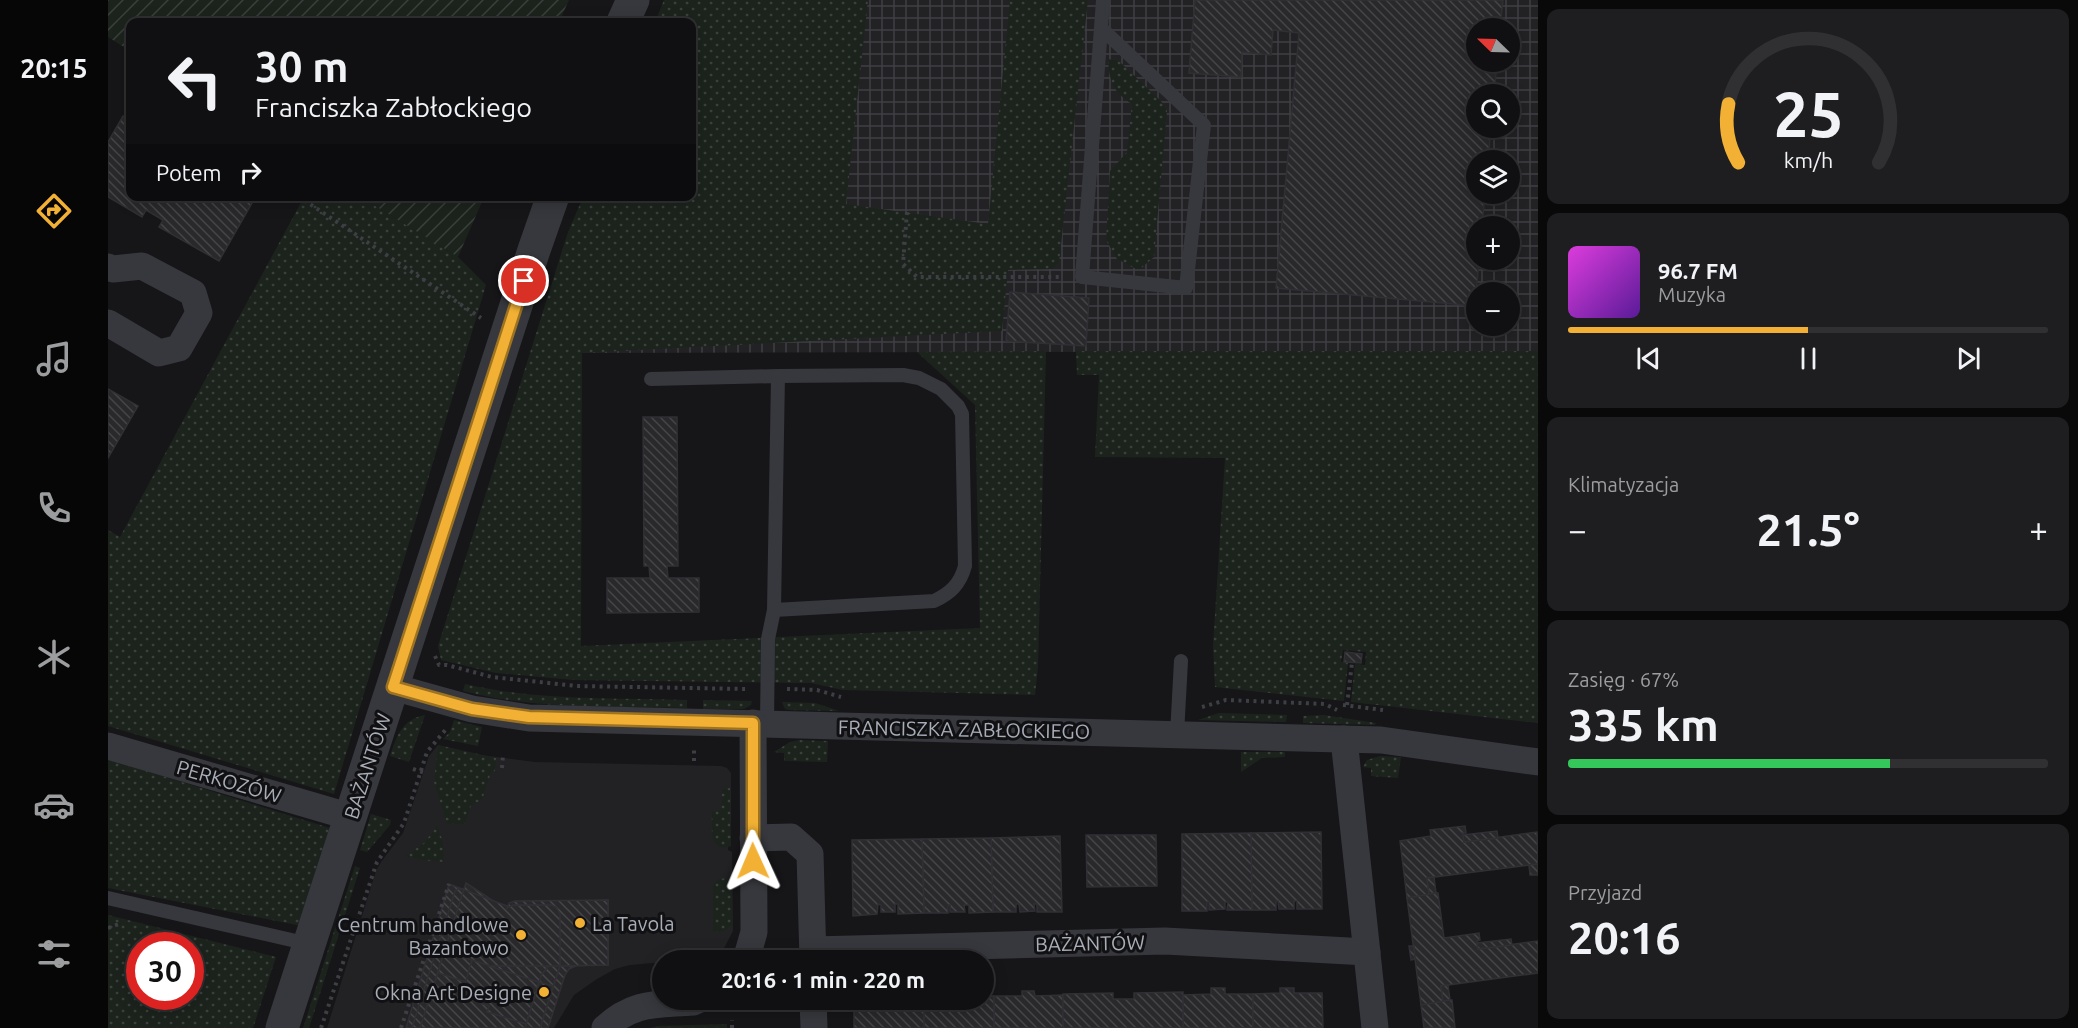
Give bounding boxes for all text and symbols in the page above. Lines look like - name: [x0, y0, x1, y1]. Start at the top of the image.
- north arrow: [1466, 18, 1520, 72]
- map controls: [1466, 18, 1520, 336]
- icon: left: [156, 42, 234, 120]
- text: 30 m: [255, 43, 349, 90]
- text: 20:15: [20, 53, 88, 83]
- text: 25: [1773, 80, 1843, 150]
- button: search: [1466, 84, 1520, 138]
- text: Franciszka Zabłockiego: [255, 92, 532, 122]
- text: km/h: [1783, 149, 1833, 173]
- button: layers: [1466, 150, 1520, 204]
- icon: right: [234, 156, 267, 189]
- text: Potem: [156, 160, 222, 185]
- icon: directions: [33, 190, 75, 232]
- button: +: [1466, 216, 1520, 270]
- pin: [498, 255, 549, 306]
- text: 96.7 FM: [1658, 258, 1738, 283]
- icon: arrive: [507, 264, 540, 297]
- button: −: [1466, 282, 1520, 336]
- text: Muzyka: [1658, 283, 1726, 306]
- icon: music: [33, 338, 75, 380]
- icon: previous: [1632, 342, 1665, 375]
- icon: pause: [1792, 342, 1825, 375]
- icon: next: [1952, 342, 1985, 375]
- text: Klimatyzacja: [1568, 473, 1679, 496]
- icon: phone: [33, 487, 75, 529]
- text: 21.5°: [1756, 504, 1860, 555]
- text: −: [1568, 511, 1587, 548]
- text: +: [2029, 511, 2048, 548]
- icon: climate: [33, 636, 75, 678]
- text: Zasięg · 67%: [1568, 668, 1679, 691]
- text: 335 km: [1568, 699, 1719, 750]
- street label: BAŻANTÓW: [339, 710, 395, 822]
- street label: FRANCISZKA ZABŁOCKIEGO: [838, 715, 1090, 743]
- street label: PERKOZÓW: [174, 755, 284, 807]
- icon: car: [33, 784, 75, 826]
- position arrow: [721, 829, 785, 893]
- text: Przyjazd: [1568, 881, 1642, 904]
- place label: La Tavola: [592, 912, 675, 935]
- text: 20:16: [1568, 912, 1681, 963]
- place label: Centrum handlowe Bazantowo: [337, 913, 509, 959]
- marker: La Tavola: [573, 916, 587, 930]
- marker: Centrum handlowe Bazantowo: [514, 928, 528, 942]
- street label: BAŻANTÓW: [1035, 931, 1145, 955]
- speed limit sign: 30: [126, 932, 204, 1010]
- icon: filters: [33, 933, 75, 975]
- text: 20:16 · 1 min · 220 m: [721, 967, 925, 992]
- place label: Okna Art Designe: [374, 981, 532, 1004]
- marker: Okna Art Designe: [537, 985, 551, 999]

